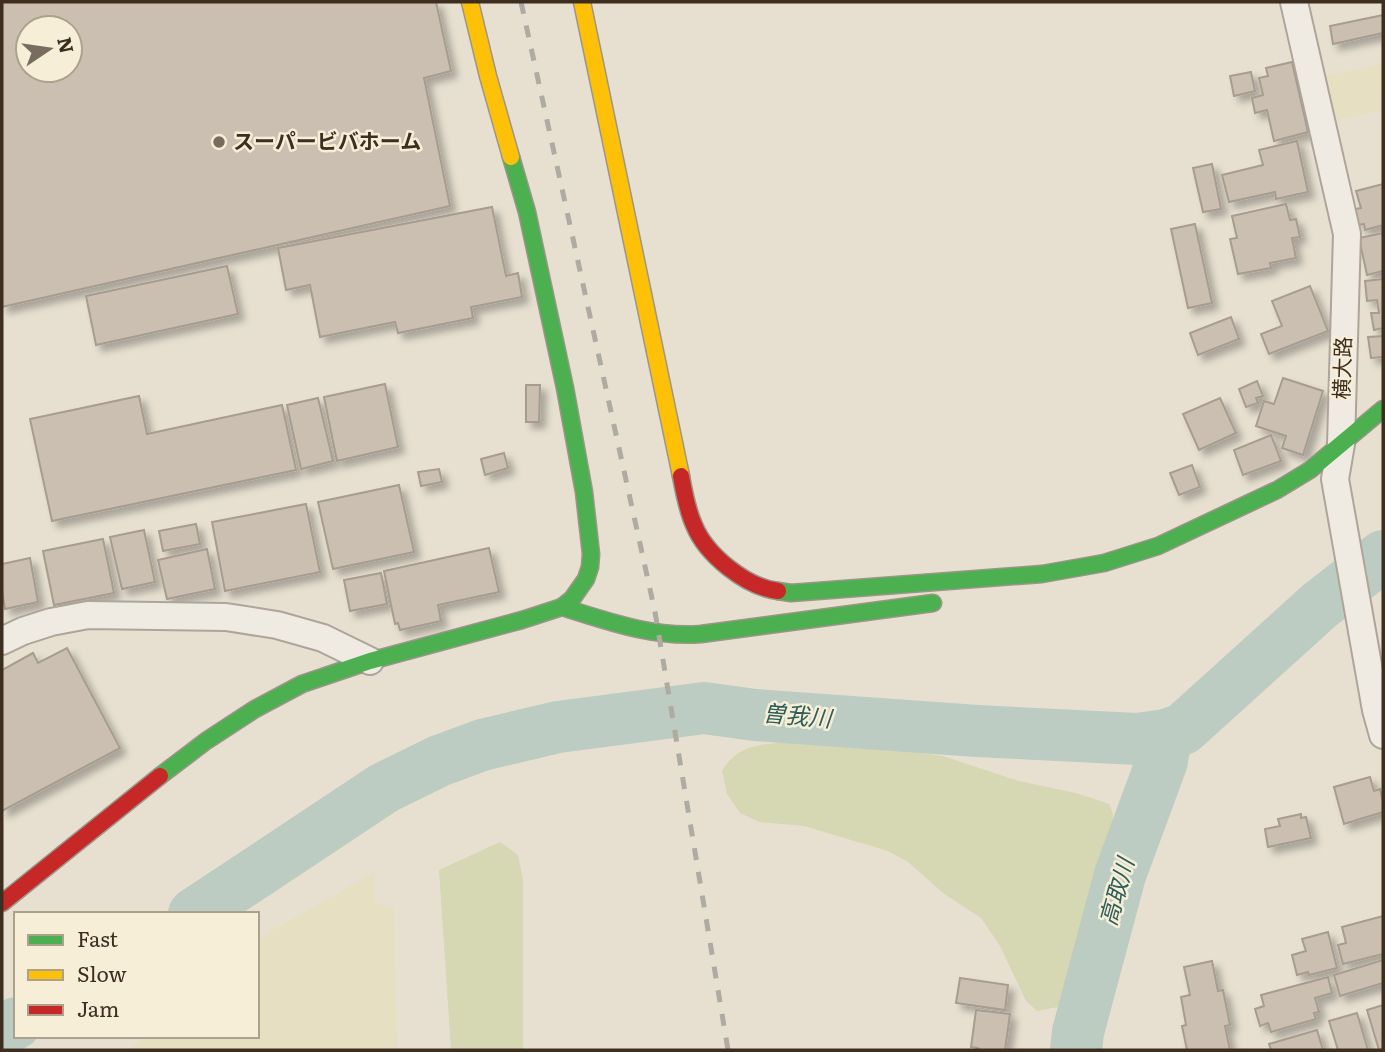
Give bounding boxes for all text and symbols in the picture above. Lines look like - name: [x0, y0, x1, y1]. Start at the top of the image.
- north arrow: [14, 14, 84, 84]
- text: N: [51, 34, 82, 56]
- place label: スーパービバホーム: [233, 124, 421, 155]
- marker: スーパービバホーム: [211, 134, 227, 150]
- street label: 横大路: [1324, 336, 1357, 400]
- water label: 曽我川: [761, 694, 836, 734]
- water label: 高取川: [1089, 851, 1142, 929]
- legend: [14, 912, 259, 1038]
- text: Fast: [77, 922, 118, 953]
- text: Slow: [77, 957, 127, 988]
- text: Jam: [77, 992, 119, 1023]

